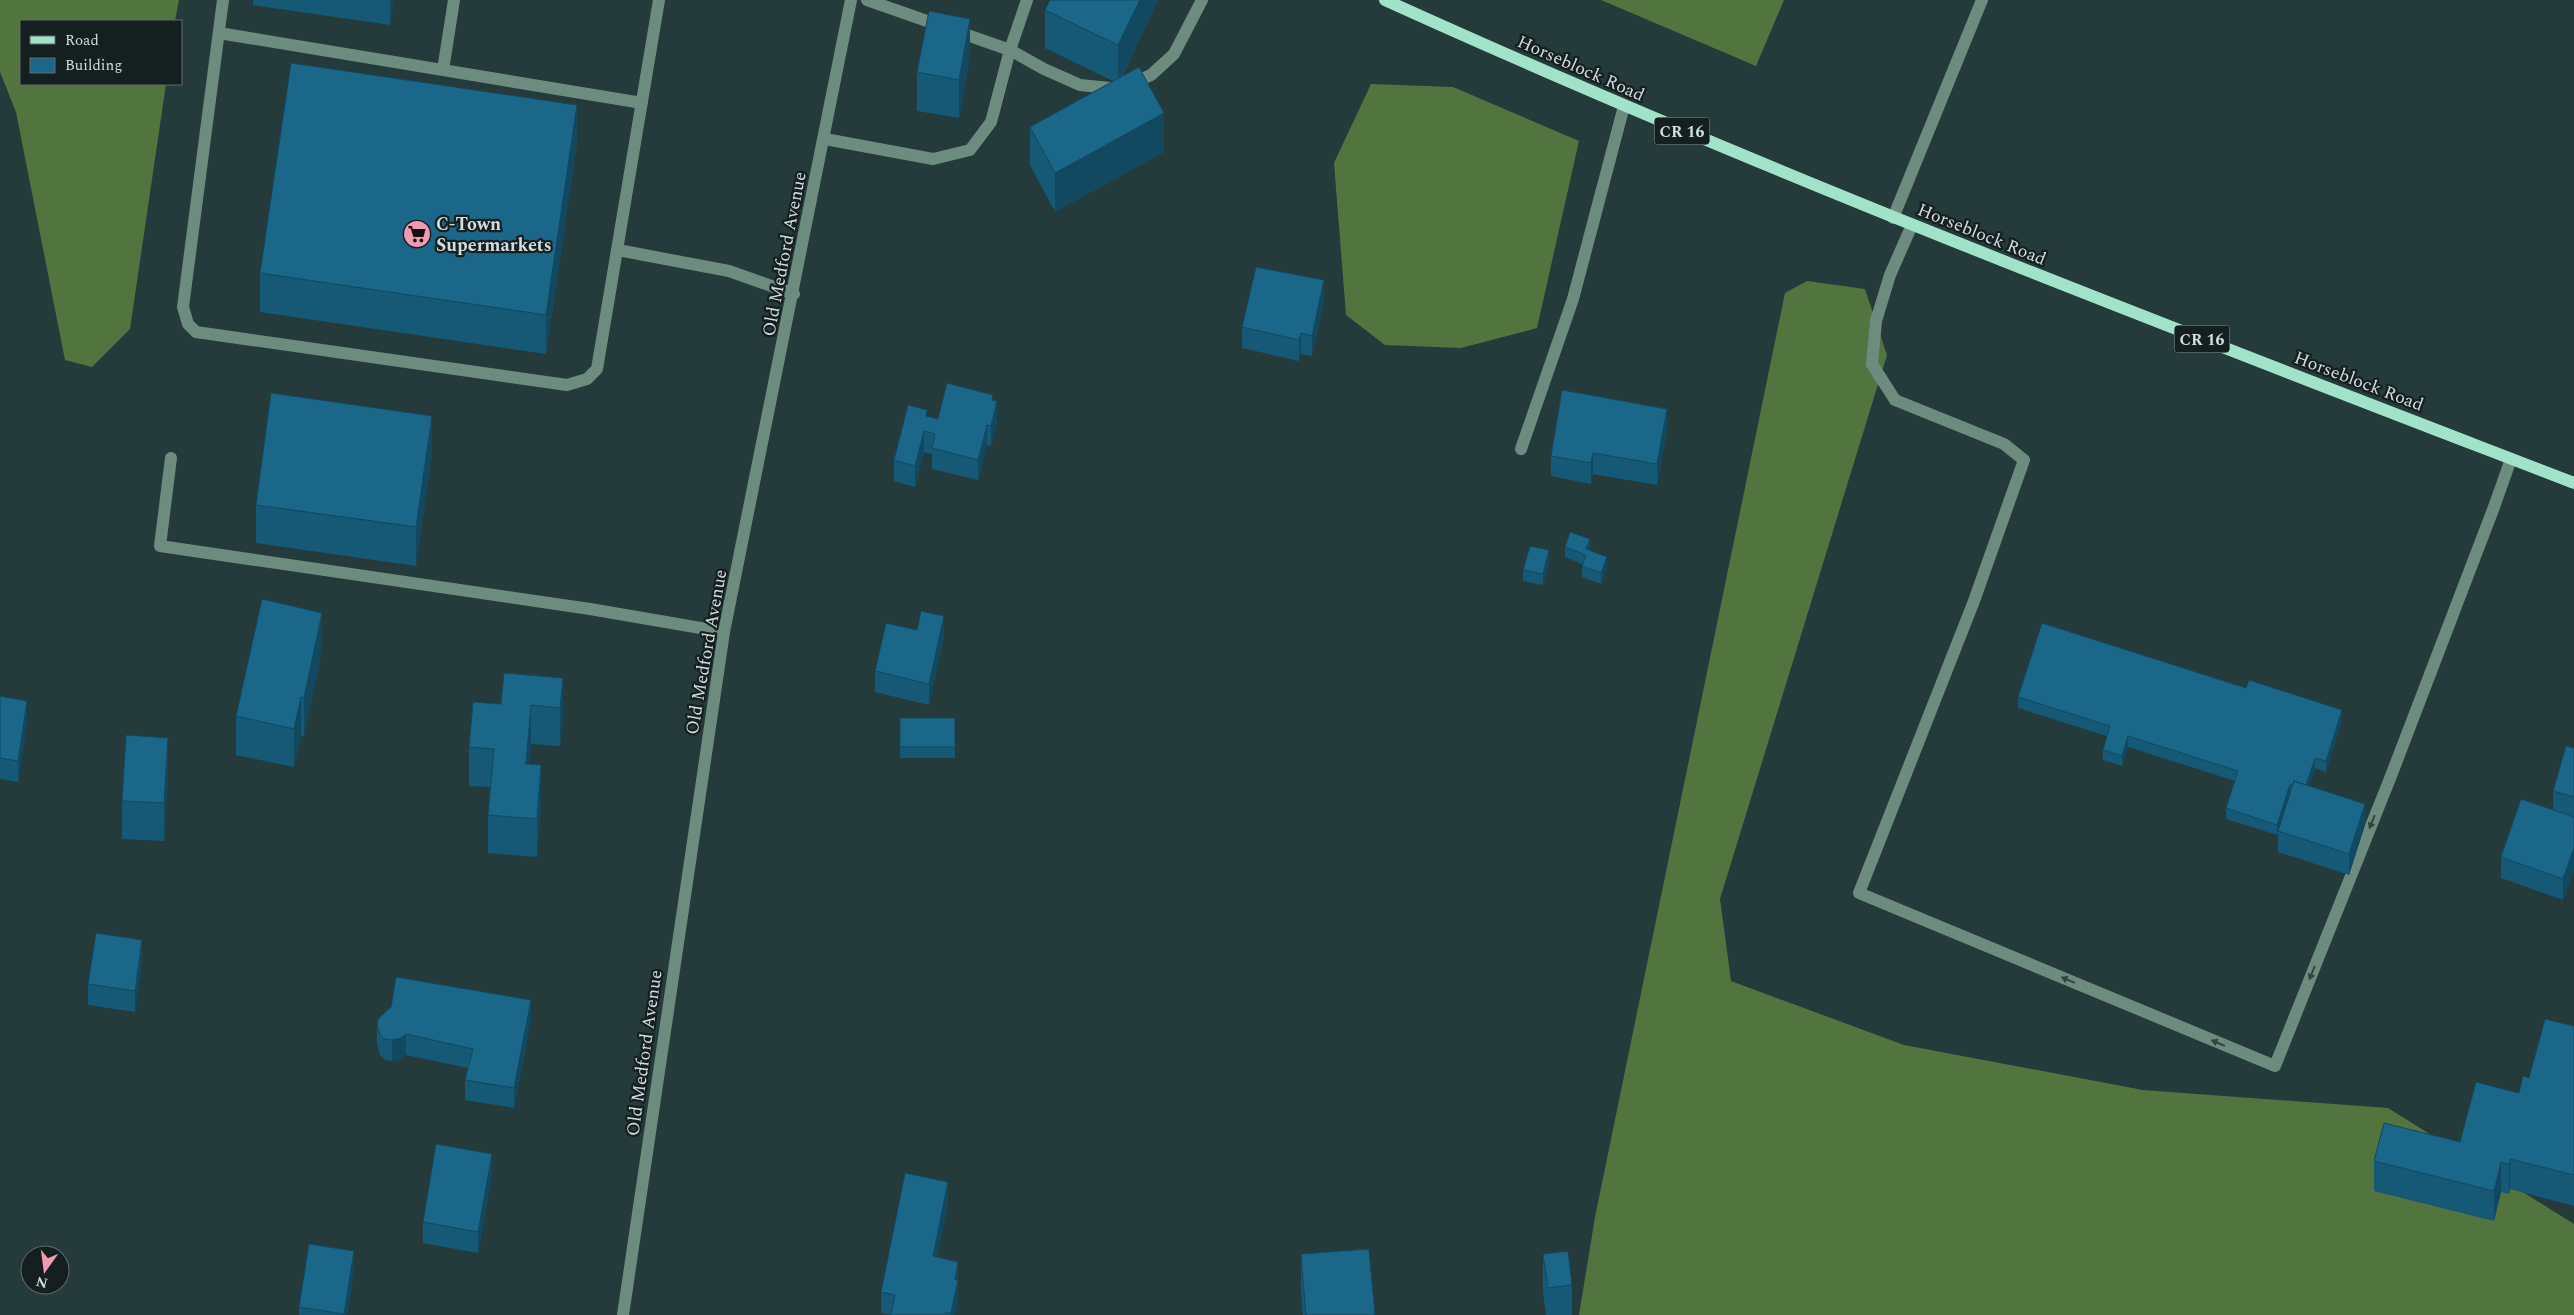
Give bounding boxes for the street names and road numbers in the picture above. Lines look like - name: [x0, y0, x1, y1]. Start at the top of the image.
- street label: Horseblock Road: [1513, 28, 1649, 109]
- road number: CR 16: [1654, 118, 1710, 144]
- street label: Old Medford Avenue: [755, 169, 814, 339]
- street label: Horseblock Road: [1913, 196, 2050, 273]
- road number: CR 16: [2174, 326, 2230, 352]
- street label: Horseblock Road: [2290, 344, 2428, 419]
- street label: Old Medford Avenue: [679, 567, 734, 737]
- street label: Old Medford Avenue: [619, 968, 670, 1138]

